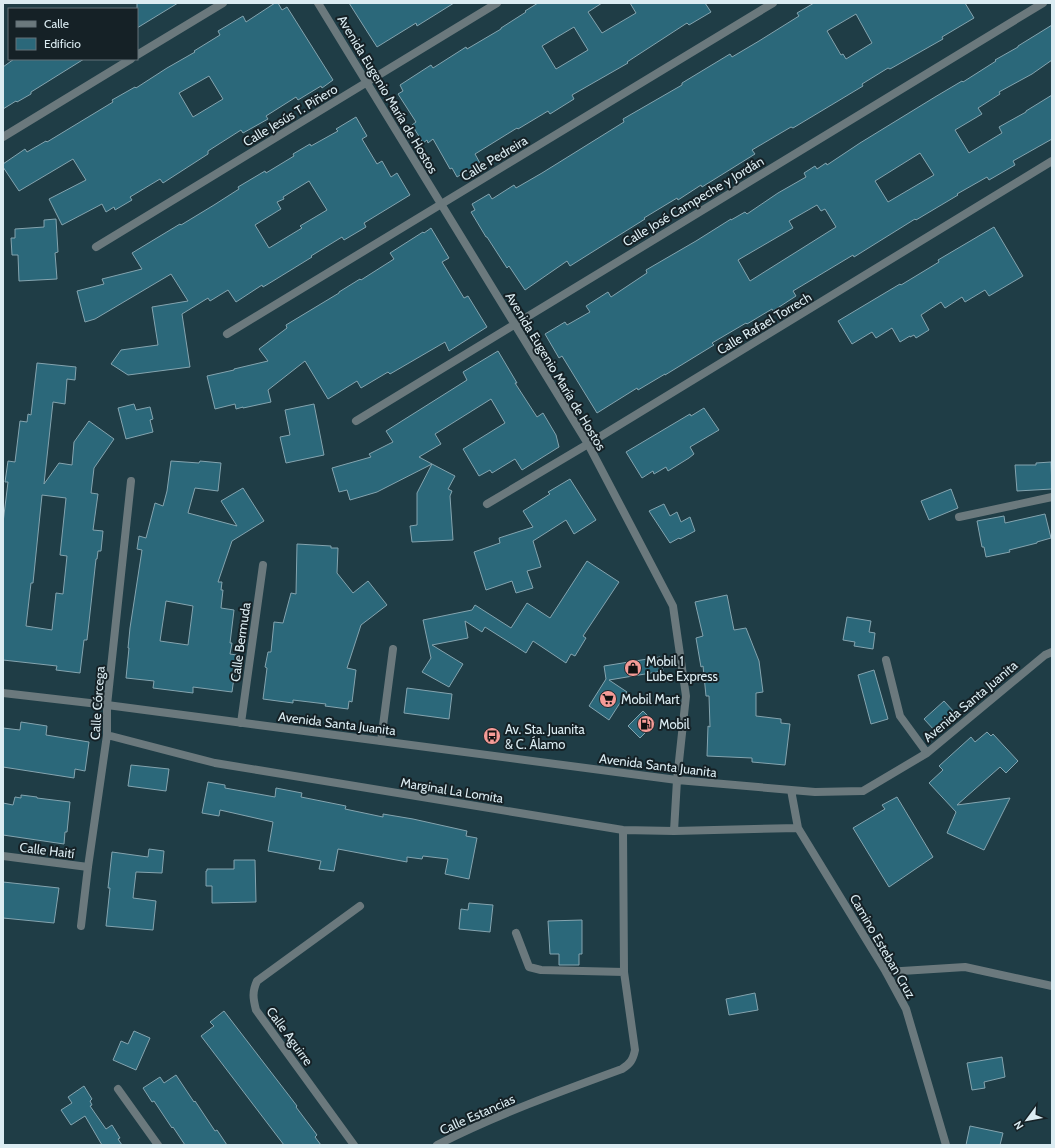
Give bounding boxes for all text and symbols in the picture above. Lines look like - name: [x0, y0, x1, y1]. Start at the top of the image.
- legend: [8, 8, 138, 60]
- street label: Avenida Eugenio María de Hostos: [334, 12, 442, 177]
- text: Calle: [44, 16, 69, 31]
- text: Edificio: [44, 36, 81, 51]
- street label: Calle Jesús T. Piñero: [240, 81, 340, 149]
- street label: Calle Pedreira: [458, 132, 531, 184]
- street label: Calle José Campeche y Jordán: [620, 153, 766, 249]
- street label: Calle Rafael Torrech: [714, 288, 814, 358]
- street label: Avenida Eugenio María de Hostos: [502, 289, 610, 454]
- street label: Calle Bermuda: [227, 600, 254, 683]
- place label: Mobil 1 Lube Express: [646, 653, 719, 684]
- street label: Avenida Santa Juanita: [920, 656, 1021, 745]
- shop icon: Mobil 1 Lube Express: [623, 658, 643, 678]
- street label: Calle Córcega: [86, 665, 108, 740]
- supermarket icon: Mobil Mart: [598, 689, 618, 709]
- place label: Mobil Mart: [621, 691, 680, 707]
- street label: Avenida Santa Juanita: [277, 708, 397, 738]
- fuel station icon: Mobil: [636, 714, 656, 734]
- place label: Mobil: [659, 716, 690, 732]
- place label: Av. Sta. Juanita & C. Álamo: [505, 721, 585, 752]
- bus stop icon: Av. Sta. Juanita & C. Álamo: [482, 726, 502, 746]
- street label: Avenida Santa Juanita: [598, 750, 718, 780]
- street label: Marginal La Lomita: [400, 774, 505, 806]
- street label: Calle Haití: [19, 839, 76, 861]
- street label: Camino Esteban Cruz: [847, 891, 919, 1001]
- street label: Calle Aguirre: [263, 1004, 317, 1069]
- street label: Calle Estancias: [437, 1090, 518, 1138]
- north arrow: [1007, 1100, 1047, 1140]
- text: N: [1011, 1118, 1027, 1132]

